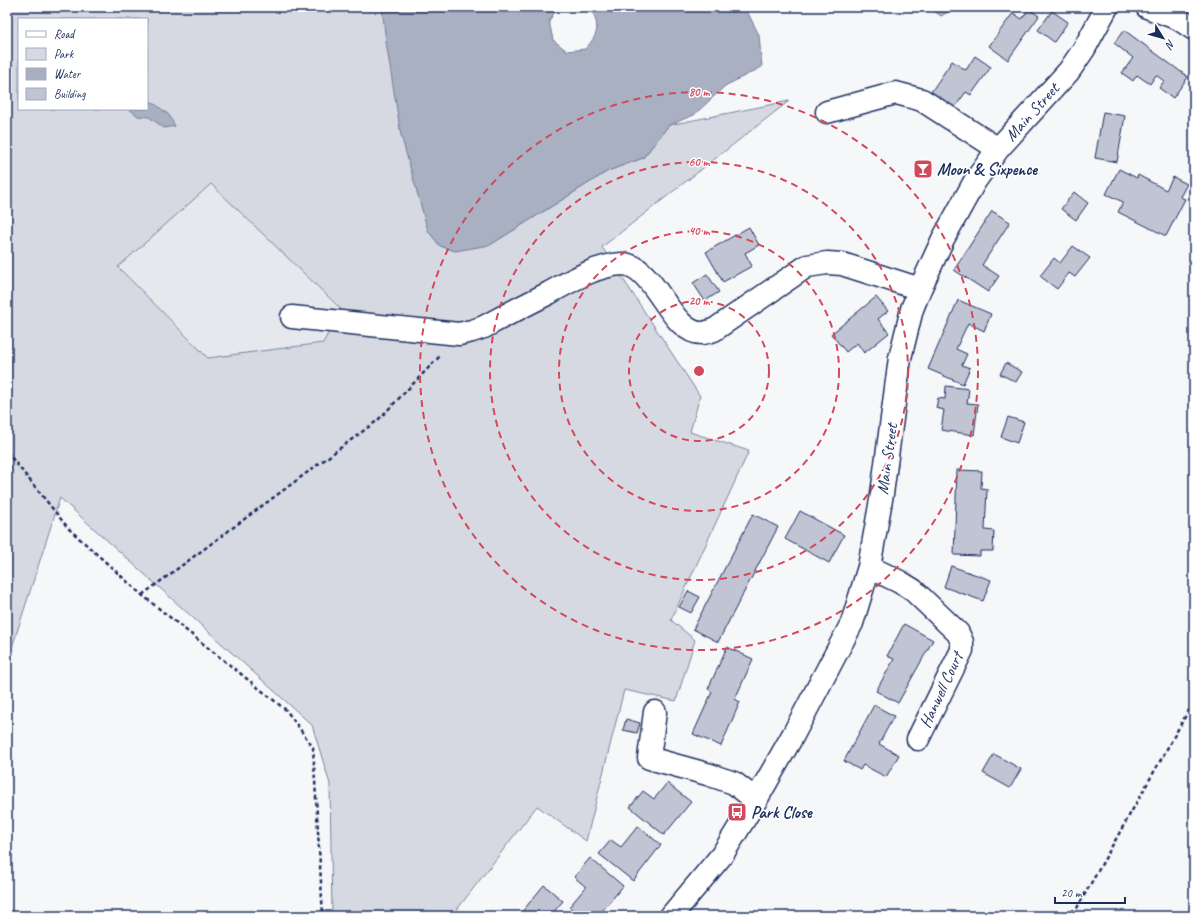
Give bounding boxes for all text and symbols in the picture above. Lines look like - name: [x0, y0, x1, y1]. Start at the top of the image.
- legend: [18, 18, 148, 110]
- north arrow: [1143, 18, 1183, 58]
- text: Road: [54, 26, 76, 42]
- text: N: [1162, 37, 1179, 53]
- text: Park: [54, 46, 75, 62]
- text: Water: [54, 66, 82, 82]
- street label: Main Street: [1000, 77, 1065, 146]
- text: 80 m: [689, 84, 710, 100]
- text: Building: [54, 86, 86, 102]
- text: 60 m: [689, 154, 711, 170]
- bar icon: Moon & Sixpence: [912, 158, 934, 180]
- place label: Moon & Sixpence: [937, 159, 1038, 180]
- text: 40 m: [689, 223, 710, 239]
- text: 20 m: [689, 293, 710, 309]
- centre of rings: [692, 364, 706, 378]
- street label: Main Street: [872, 420, 903, 496]
- street label: Hanwell Court: [914, 647, 969, 731]
- bus stop icon: Park Close: [726, 801, 748, 823]
- place label: Park Close: [751, 802, 813, 823]
- scale bar: [1055, 879, 1125, 905]
- text: 20 m: [1061, 885, 1083, 901]

